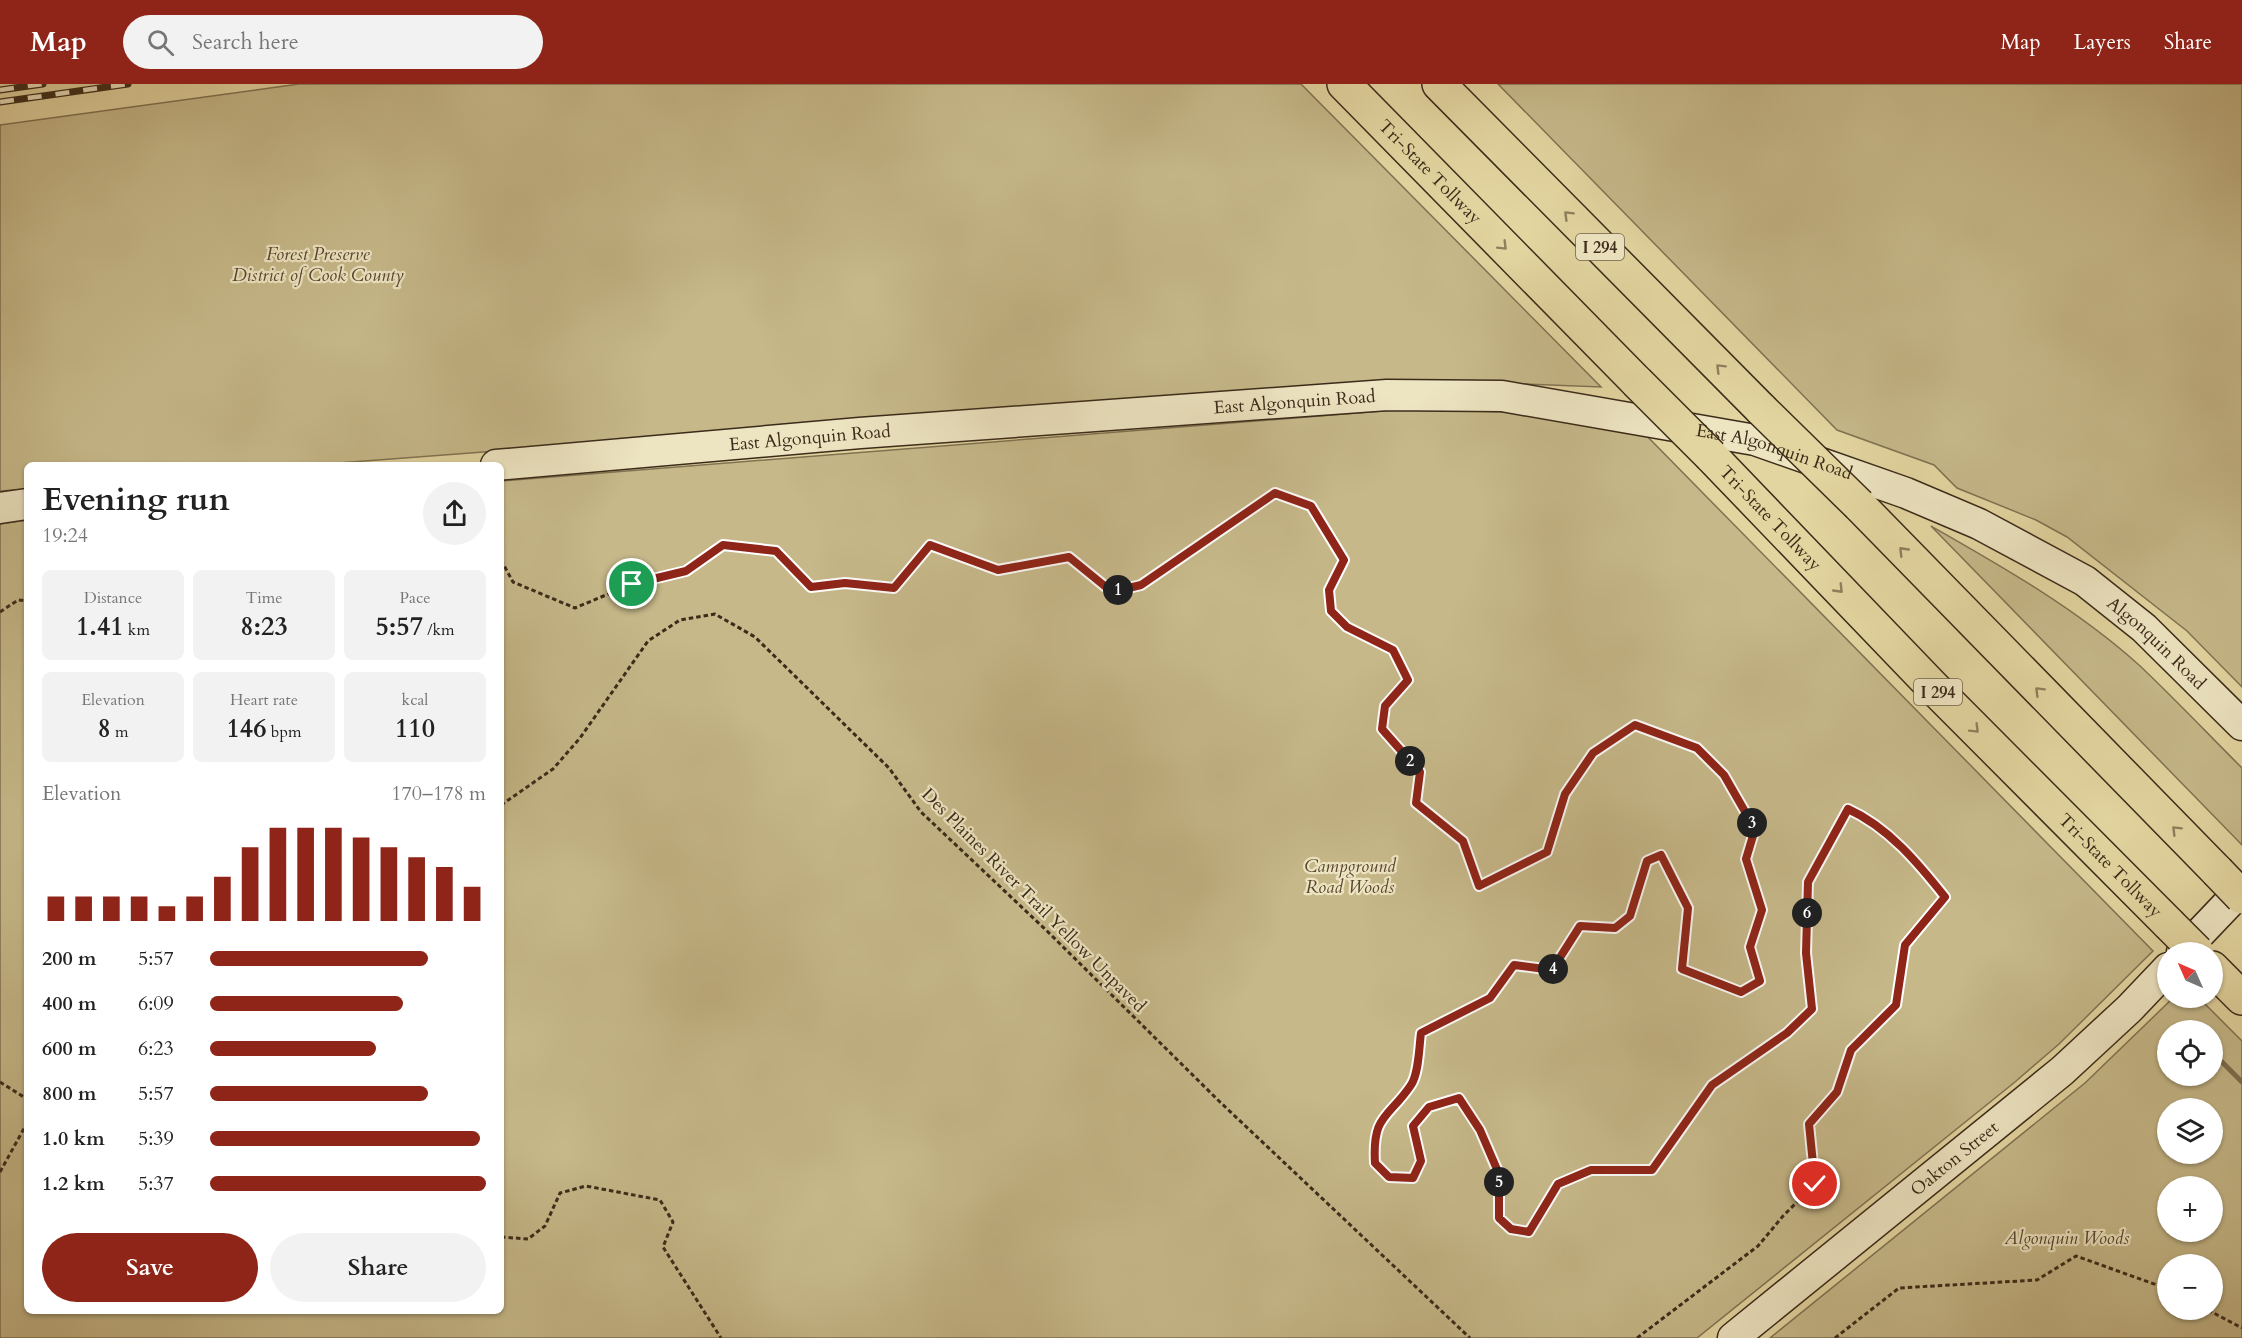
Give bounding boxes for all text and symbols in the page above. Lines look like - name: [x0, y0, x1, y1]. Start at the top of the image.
- search box: [123, 15, 543, 69]
- text: Map: [30, 23, 87, 61]
- icon: search: [144, 26, 177, 59]
- text: Search here: [192, 27, 299, 57]
- text: Map: [2001, 28, 2041, 57]
- text: Layers: [2074, 28, 2131, 57]
- text: Share: [2164, 28, 2212, 57]
- street label: Tri-State Tollway: [1373, 114, 1487, 230]
- one-way arrow: [1565, 211, 1576, 222]
- road number: I 294: [1576, 234, 1624, 260]
- one-way arrow: [1495, 238, 1506, 249]
- park label: Forest Preserve District of Cook County: [232, 242, 404, 288]
- one-way arrow: [1717, 365, 1728, 376]
- street label: East Algonquin Road: [1213, 384, 1377, 420]
- street label: East Algonquin Road: [1694, 418, 1856, 486]
- street label: East Algonquin Road: [728, 419, 892, 457]
- street label: Tri-State Tollway: [1713, 460, 1827, 577]
- text: Evening run: [42, 477, 230, 522]
- button: share: [423, 482, 486, 545]
- text: 19:24: [42, 522, 88, 549]
- one-way arrow: [1899, 548, 1910, 558]
- pin: [606, 558, 657, 609]
- icon: arrive: [615, 567, 648, 600]
- pin: 1: [1103, 575, 1133, 605]
- text: 1: [1114, 579, 1122, 601]
- one-way arrow: [1832, 583, 1843, 593]
- text: Distance: [84, 587, 142, 609]
- text: Time: [245, 587, 283, 609]
- text: Pace: [400, 587, 430, 609]
- street label: Algonquin Road: [2101, 591, 2211, 696]
- text: 1.41: [76, 609, 124, 644]
- text: 8:23: [240, 609, 288, 644]
- text: 5:57: [375, 609, 423, 644]
- text: km: [124, 619, 150, 641]
- text: /km: [423, 619, 455, 641]
- road number: I 294: [1914, 679, 1962, 705]
- one-way arrow: [2035, 687, 2046, 697]
- text: Elevation: [81, 689, 145, 711]
- text: Heart rate: [230, 689, 298, 711]
- text: kcal: [402, 689, 428, 711]
- text: 8: [97, 711, 111, 746]
- text: 146: [227, 711, 267, 746]
- text: 110: [395, 711, 435, 746]
- text: m: [111, 721, 129, 743]
- text: bpm: [267, 721, 301, 743]
- one-way arrow: [1968, 722, 1979, 733]
- pin: 2: [1395, 746, 1425, 776]
- text: 2: [1406, 750, 1414, 772]
- text: Elevation: [42, 780, 121, 807]
- text: 170–178 m: [391, 780, 486, 807]
- street label: Des Plaines River Trail Yellow Unpaved: [916, 783, 1152, 1018]
- pin: 3: [1737, 808, 1767, 838]
- street label: Tri-State Tollway: [2053, 808, 2168, 924]
- text: 3: [1748, 812, 1756, 834]
- one-way arrow: [2172, 826, 2183, 836]
- park label: Campground Road Woods: [1304, 854, 1397, 900]
- pin: 6: [1792, 898, 1822, 928]
- text: 6: [1803, 902, 1811, 924]
- north arrow: [2157, 942, 2223, 1008]
- map controls: [2157, 942, 2223, 1320]
- text: 200 m: [42, 945, 97, 972]
- text: 5:57: [138, 945, 174, 972]
- pin: 4: [1538, 954, 1568, 984]
- text: 4: [1549, 958, 1557, 980]
- text: 400 m: [42, 990, 97, 1017]
- text: 6:09: [138, 990, 174, 1017]
- button: locate: [2157, 1020, 2223, 1086]
- text: 600 m: [42, 1035, 97, 1062]
- text: 6:23: [138, 1035, 174, 1062]
- text: 800 m: [42, 1080, 97, 1107]
- text: 5:57: [138, 1080, 174, 1107]
- button: layers: [2157, 1098, 2223, 1164]
- street label: Oakton Street: [1905, 1115, 2004, 1202]
- text: 1.0 km: [42, 1125, 105, 1152]
- text: 5:39: [138, 1125, 174, 1152]
- pin: [1789, 1158, 1840, 1209]
- pin: 5: [1484, 1167, 1514, 1197]
- icon: check: [1798, 1167, 1831, 1200]
- text: 1.2 km: [42, 1170, 105, 1197]
- text: 5:37: [138, 1170, 174, 1197]
- text: 5: [1495, 1171, 1503, 1193]
- button: +: [2157, 1176, 2223, 1242]
- park label: Algonquin Woods: [2004, 1226, 2129, 1251]
- button: Save: [42, 1233, 258, 1302]
- button: Share: [270, 1233, 486, 1302]
- button: −: [2157, 1254, 2223, 1320]

